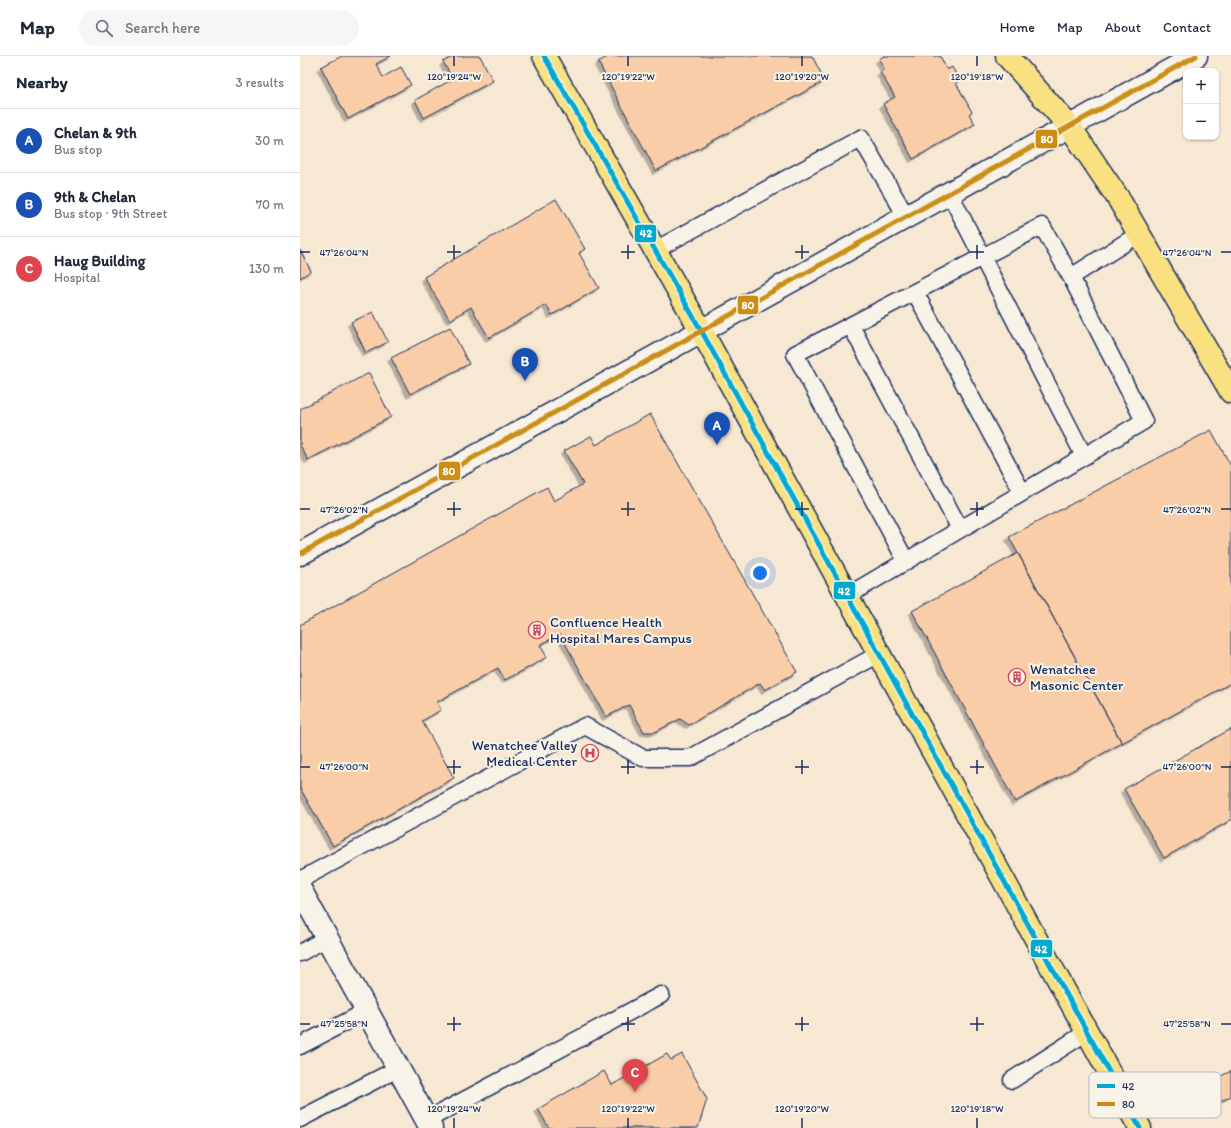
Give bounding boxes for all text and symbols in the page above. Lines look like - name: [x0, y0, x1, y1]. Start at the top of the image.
- search box: [79, 10, 359, 46]
- text: Map: [20, 16, 55, 39]
- icon: search: [93, 17, 115, 39]
- text: Search here: [125, 19, 200, 37]
- text: Home: [1000, 19, 1035, 36]
- text: Map: [1057, 19, 1083, 36]
- text: About: [1105, 19, 1141, 36]
- text: Contact: [1163, 19, 1211, 36]
- map controls: [1183, 68, 1219, 140]
- button: +: [1183, 68, 1219, 104]
- text: 120°19'24"W: [427, 70, 482, 83]
- text: 120°19'22"W: [601, 70, 655, 83]
- text: 120°19'20"W: [775, 70, 830, 83]
- text: 120°19'18"W: [950, 70, 1004, 83]
- text: Nearby: [16, 72, 68, 92]
- text: 3 results: [235, 75, 284, 90]
- button: −: [1183, 104, 1219, 140]
- text: Chelan & 9th: [54, 124, 137, 142]
- line badge: 80: [1035, 129, 1058, 149]
- text: A: [25, 133, 33, 148]
- text: 30 m: [255, 133, 284, 148]
- text: 80: [1041, 133, 1054, 146]
- text: Bus stop: [54, 142, 102, 157]
- text: 9th & Chelan: [54, 188, 136, 206]
- text: B: [25, 197, 33, 212]
- text: 70 m: [256, 197, 284, 212]
- text: Bus stop · 9th Street: [54, 206, 167, 221]
- line badge: 42: [634, 224, 657, 243]
- text: 42: [640, 227, 652, 240]
- text: 47°26'04"N: [320, 246, 369, 259]
- text: 47°26'04"N: [1163, 246, 1212, 259]
- text: Haug Building: [54, 252, 145, 270]
- text: C: [25, 261, 33, 276]
- text: 130 m: [249, 261, 284, 276]
- text: Hospital: [54, 270, 101, 285]
- line badge: 80: [737, 295, 759, 315]
- text: 80: [742, 299, 755, 312]
- pin: B: [512, 348, 538, 381]
- pin: A: [704, 412, 730, 445]
- line badge: 80: [438, 461, 461, 481]
- text: 80: [443, 465, 456, 478]
- text: 47°26'02"N: [320, 503, 368, 516]
- text: 47°26'02"N: [1163, 503, 1211, 516]
- your location: [750, 563, 770, 583]
- line badge: 42: [833, 581, 856, 600]
- text: 42: [838, 585, 850, 598]
- place label: Confluence Health Hospital Mares Campus: [550, 614, 692, 647]
- building icon: Confluence Health Hospital Mares Campus: [527, 620, 547, 640]
- place label: Wenatchee Masonic Center: [1030, 661, 1124, 694]
- building icon: Wenatchee Masonic Center: [1007, 667, 1027, 687]
- place label: Wenatchee Valley Medical Center: [472, 737, 577, 770]
- hospital icon: Wenatchee Valley Medical Center: [580, 743, 600, 763]
- text: 47°26'00"N: [319, 760, 369, 773]
- text: 47°26'00"N: [1162, 760, 1212, 773]
- line badge: 42: [1030, 939, 1053, 958]
- text: 42: [1035, 943, 1047, 956]
- text: 47°25'58"N: [320, 1017, 368, 1030]
- text: 47°25'58"N: [1163, 1017, 1211, 1030]
- pin: C: [622, 1059, 648, 1092]
- legend: [1089, 1072, 1221, 1118]
- text: 42: [1122, 1080, 1135, 1093]
- text: 80: [1122, 1098, 1135, 1111]
- text: 120°19'24"W: [427, 1102, 482, 1115]
- text: 120°19'22"W: [601, 1102, 655, 1115]
- text: 120°19'20"W: [775, 1102, 830, 1115]
- text: 120°19'18"W: [950, 1102, 1004, 1115]

